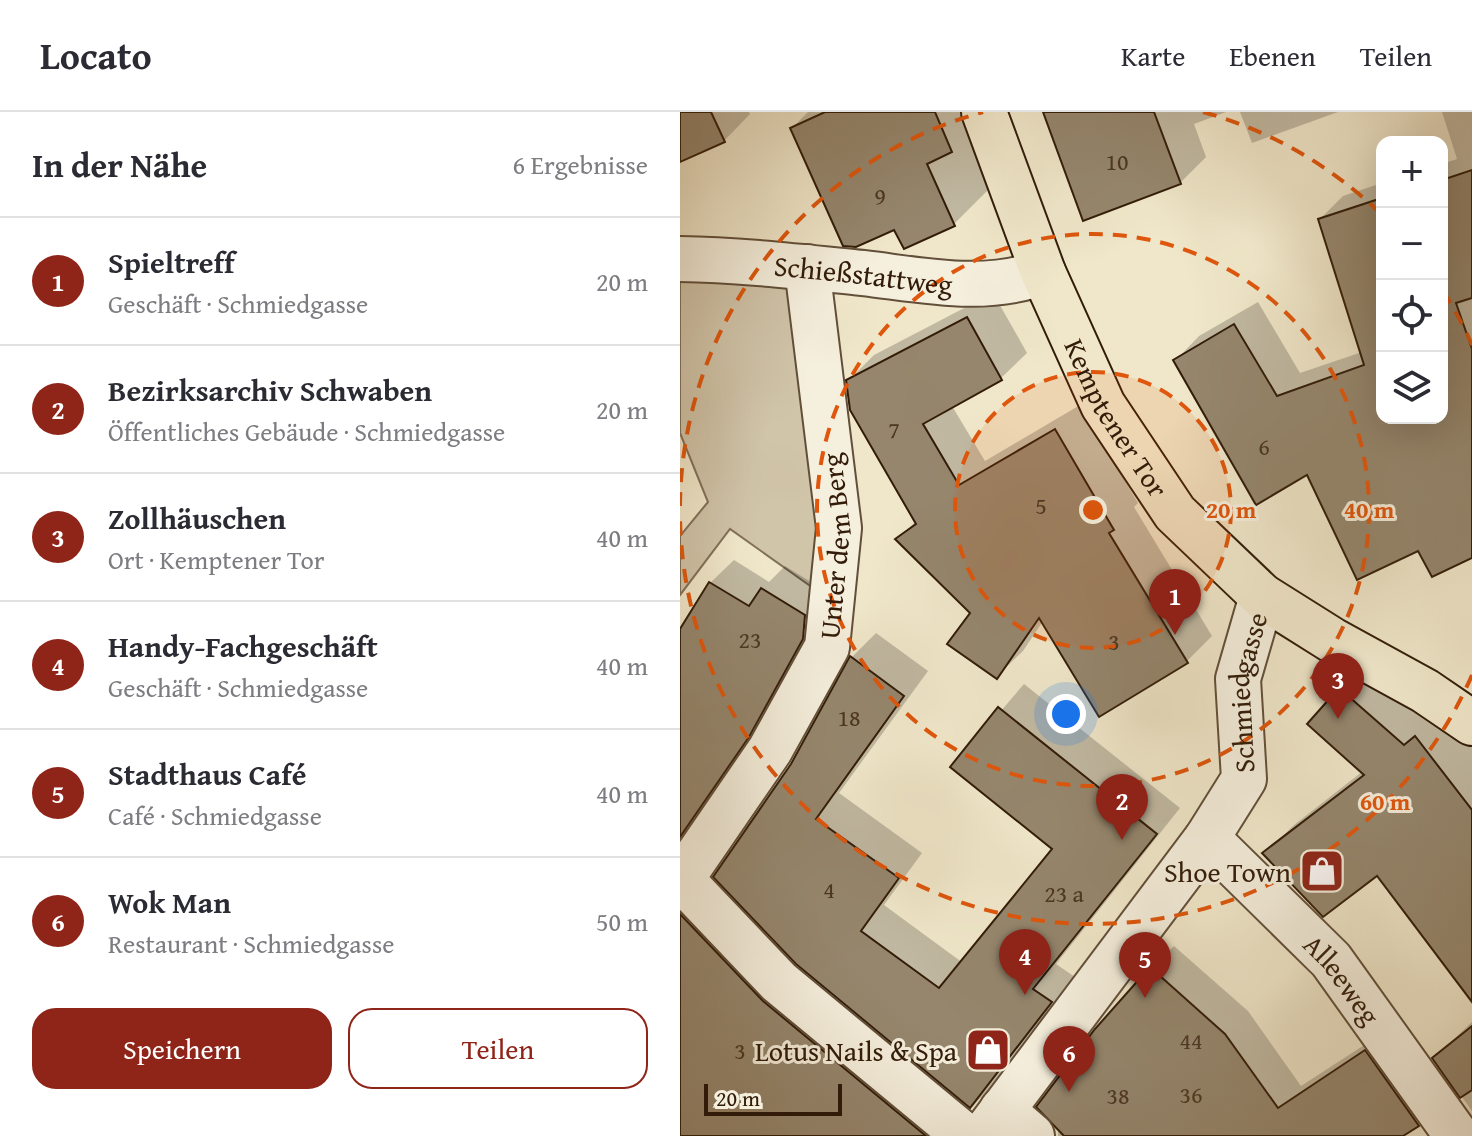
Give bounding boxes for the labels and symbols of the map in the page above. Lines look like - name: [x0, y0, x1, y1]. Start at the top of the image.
- house number: 10: [1105, 144, 1129, 179]
- house number: 9: [874, 178, 886, 213]
- street label: Schießstattweg: [772, 244, 954, 304]
- street label: Kemptener Tor: [1055, 332, 1179, 505]
- house number: 7: [888, 412, 900, 447]
- house number: 6: [1258, 429, 1270, 464]
- street label: Unter dem Berg: [807, 451, 860, 641]
- house number: 5: [1035, 488, 1047, 523]
- text: 20 m: [1206, 492, 1257, 527]
- text: 40 m: [1344, 492, 1395, 527]
- centre of rings: [1079, 496, 1107, 524]
- pin: 1: [1149, 569, 1201, 635]
- street label: Schmiedgasse: [1217, 607, 1277, 774]
- house number: 23: [738, 622, 762, 657]
- house number: 3: [1108, 624, 1120, 659]
- pin: 3: [1312, 653, 1364, 719]
- your location: [1046, 694, 1086, 734]
- house number: 18: [837, 700, 861, 735]
- pin: 2: [1096, 774, 1148, 840]
- text: 60 m: [1360, 784, 1411, 819]
- shop icon: Shoe Town: [1298, 847, 1346, 895]
- place label: Shoe Town: [1164, 851, 1291, 892]
- house number: 4: [823, 872, 835, 907]
- house number: 23 a: [1044, 876, 1085, 911]
- street label: Alleeweg: [1295, 924, 1391, 1033]
- pin: 4: [999, 929, 1051, 995]
- pin: 5: [1119, 932, 1171, 998]
- house number: 44: [1179, 1023, 1203, 1058]
- shop icon: Lotus Nails & Spa: [964, 1026, 1012, 1074]
- pin: 6: [1043, 1026, 1095, 1092]
- place label: Lotus Nails & Spa: [755, 1030, 958, 1071]
- house number: 3: [734, 1033, 746, 1068]
- house number: 36: [1179, 1077, 1203, 1112]
- house number: 38: [1106, 1078, 1130, 1113]
- scale bar: [704, 1080, 842, 1116]

